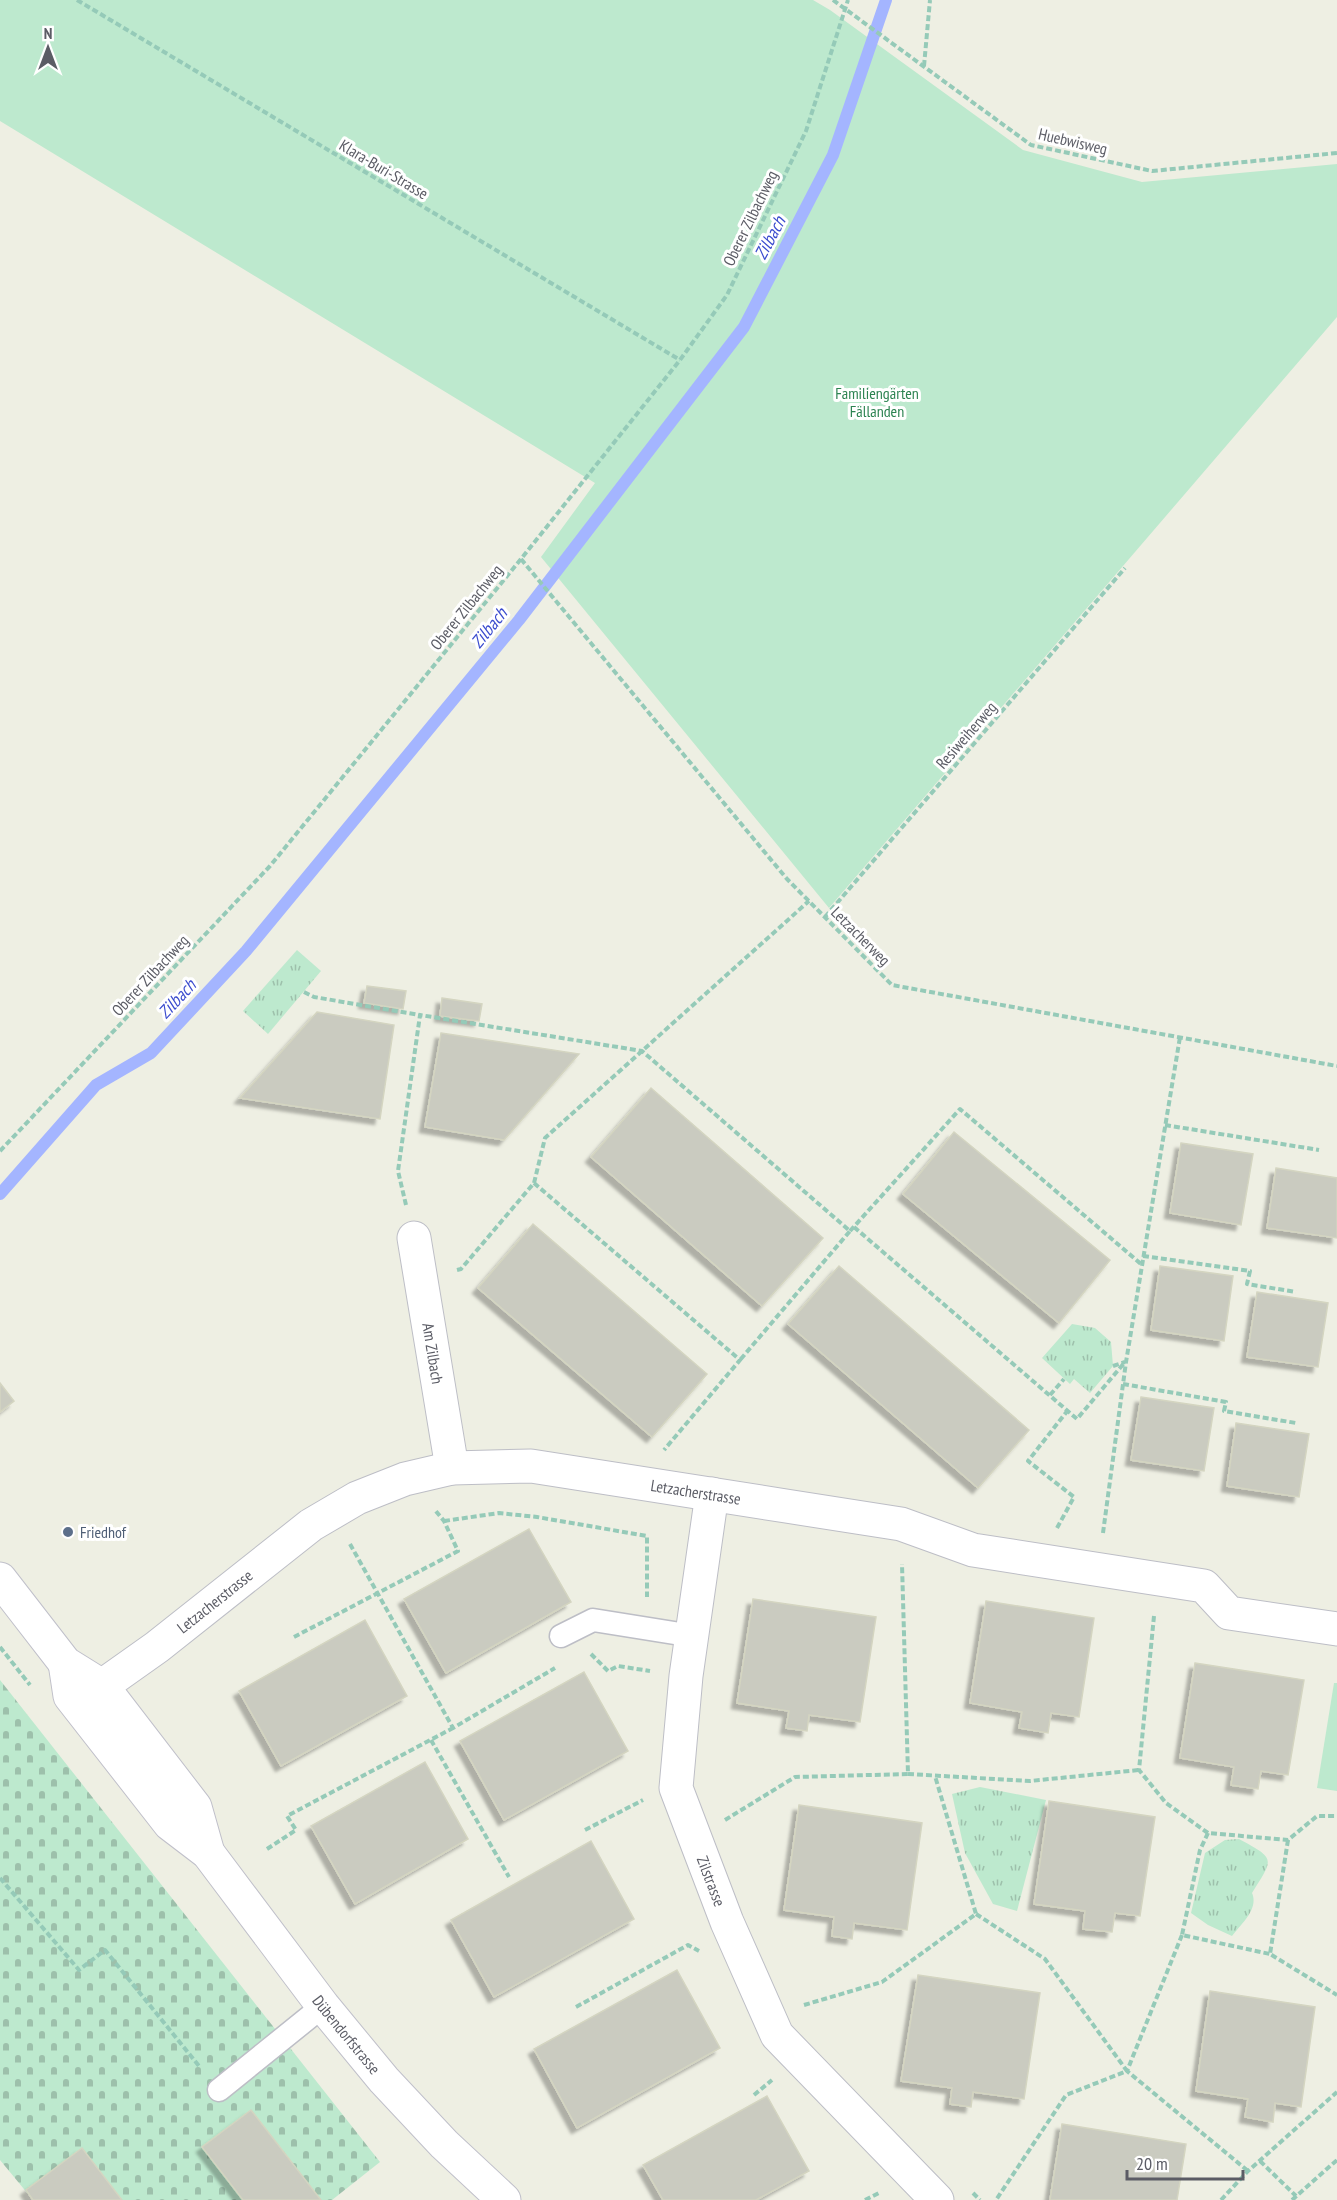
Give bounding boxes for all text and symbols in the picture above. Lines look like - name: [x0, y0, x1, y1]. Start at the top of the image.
- north arrow: [18, 18, 78, 78]
- text: N: [44, 23, 52, 43]
- street label: Huebwisweg: [1037, 123, 1109, 159]
- street label: Klara-Buri-Strasse: [336, 135, 432, 203]
- street label: Oberer Zilbachweg: [719, 167, 781, 269]
- water label: Zilbach: [750, 213, 790, 263]
- park label: Familiengärten Fällanden: [835, 383, 919, 421]
- street label: Oberer Zilbachweg: [426, 561, 506, 653]
- water label: Zilbach: [466, 604, 512, 652]
- street label: Resiweiherweg: [931, 697, 1001, 773]
- street label: Letzacherweg: [827, 902, 895, 970]
- street label: Oberer Zilbachweg: [107, 930, 193, 1020]
- water label: Zilbach: [154, 975, 200, 1023]
- street label: Am Zilbach: [418, 1321, 448, 1385]
- street label: Letzacherstrasse: [649, 1475, 742, 1509]
- place label: Friedhof: [80, 1522, 127, 1542]
- marker: Friedhof: [61, 1525, 75, 1539]
- street label: Letzacherstrasse: [173, 1565, 257, 1637]
- street label: Zilstrasse: [693, 1853, 730, 1909]
- street label: Dübendorfstrasse: [308, 1991, 385, 2078]
- scale bar: [1127, 2143, 1242, 2181]
- text: 20 m: [1136, 2152, 1168, 2175]

